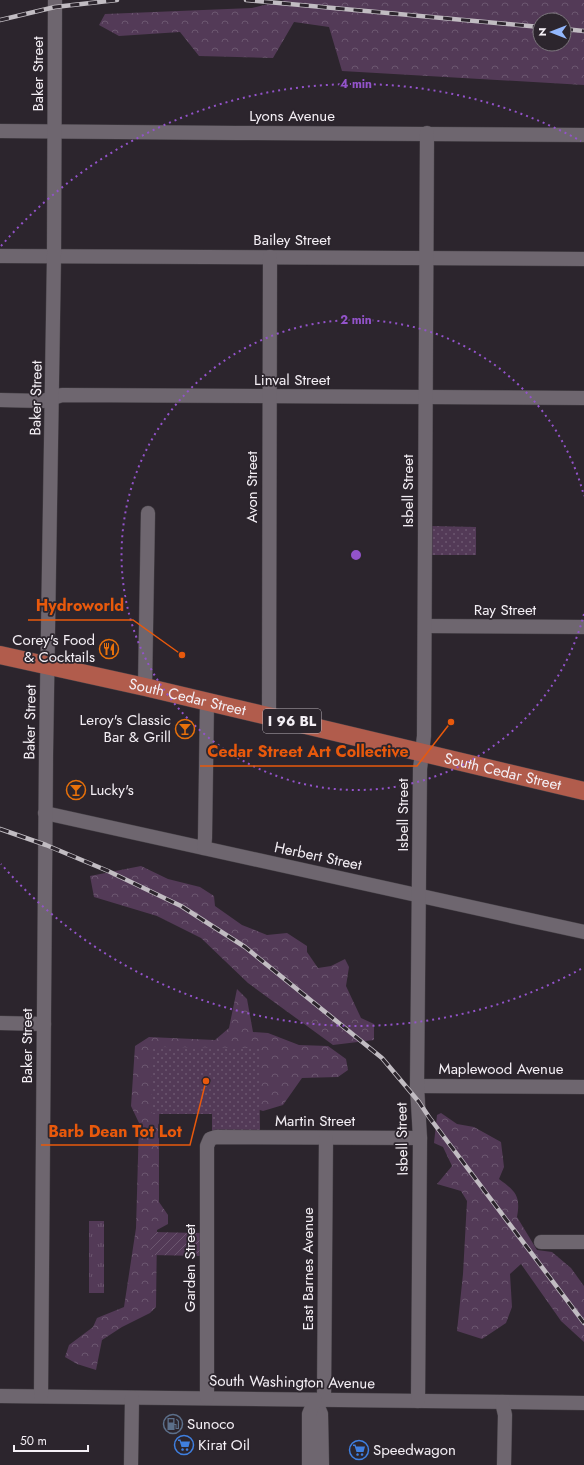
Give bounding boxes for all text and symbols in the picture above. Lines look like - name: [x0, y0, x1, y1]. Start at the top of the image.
- north arrow: [532, 12, 572, 52]
- text: N: [534, 28, 550, 36]
- street label: Baker Street: [27, 36, 49, 112]
- text: 4 min: [340, 75, 372, 93]
- street label: Lyons Avenue: [249, 105, 335, 127]
- street label: Bailey Street: [253, 229, 331, 251]
- text: 2 min: [340, 311, 372, 329]
- street label: Baker Street: [24, 360, 48, 436]
- street label: Linval Street: [254, 369, 330, 391]
- street label: Avon Street: [241, 451, 263, 523]
- street label: Isbell Street: [397, 454, 419, 528]
- centre of rings: [349, 548, 363, 562]
- callout: Hydroworld: [28, 592, 133, 620]
- text: Hydroworld: [36, 594, 124, 617]
- street label: Ray Street: [474, 599, 537, 621]
- place label: Corey's Food & Cocktails: [12, 629, 95, 668]
- restaurant icon: Corey's Food & Cocktails: [98, 638, 120, 660]
- street label: South Cedar Street: [127, 673, 248, 722]
- street label: Baker Street: [18, 684, 42, 760]
- place label: Leroy's Classic Bar & Grill: [80, 709, 171, 748]
- road number: I 96 BL: [263, 709, 321, 733]
- bar icon: Leroy's Classic Bar & Grill: [174, 718, 196, 740]
- callout: Cedar Street Art Collective: [200, 738, 417, 766]
- text: Cedar Street Art Collective: [207, 740, 409, 763]
- street label: South Cedar Street: [442, 747, 564, 796]
- street label: Isbell Street: [392, 778, 414, 852]
- bar icon: Lucky's: [65, 779, 87, 801]
- place label: Lucky's: [90, 779, 134, 801]
- street label: Herbert Street: [272, 836, 364, 876]
- street label: Baker Street: [16, 1008, 38, 1084]
- street label: Maplewood Avenue: [439, 1058, 564, 1080]
- street label: Isbell Street: [390, 1102, 414, 1176]
- street label: Martin Street: [275, 1110, 355, 1132]
- callout: Barb Dean Tot Lot: [41, 1117, 190, 1145]
- text: Barb Dean Tot Lot: [48, 1120, 183, 1143]
- street label: East Barnes Avenue: [297, 1207, 319, 1331]
- street label: Garden Street: [179, 1223, 201, 1312]
- street label: South Washington Avenue: [209, 1370, 375, 1394]
- fuel station icon: Sunoco: [162, 1413, 184, 1435]
- place label: Sunoco: [187, 1413, 235, 1435]
- scale bar: [14, 1427, 88, 1453]
- text: 50 m: [20, 1432, 47, 1450]
- supermarket icon: Kirat Oil: [173, 1434, 195, 1456]
- place label: Kirat Oil: [198, 1434, 250, 1456]
- supermarket icon: Speedwagon: [348, 1439, 370, 1461]
- place label: Speedwagon: [373, 1439, 456, 1461]

